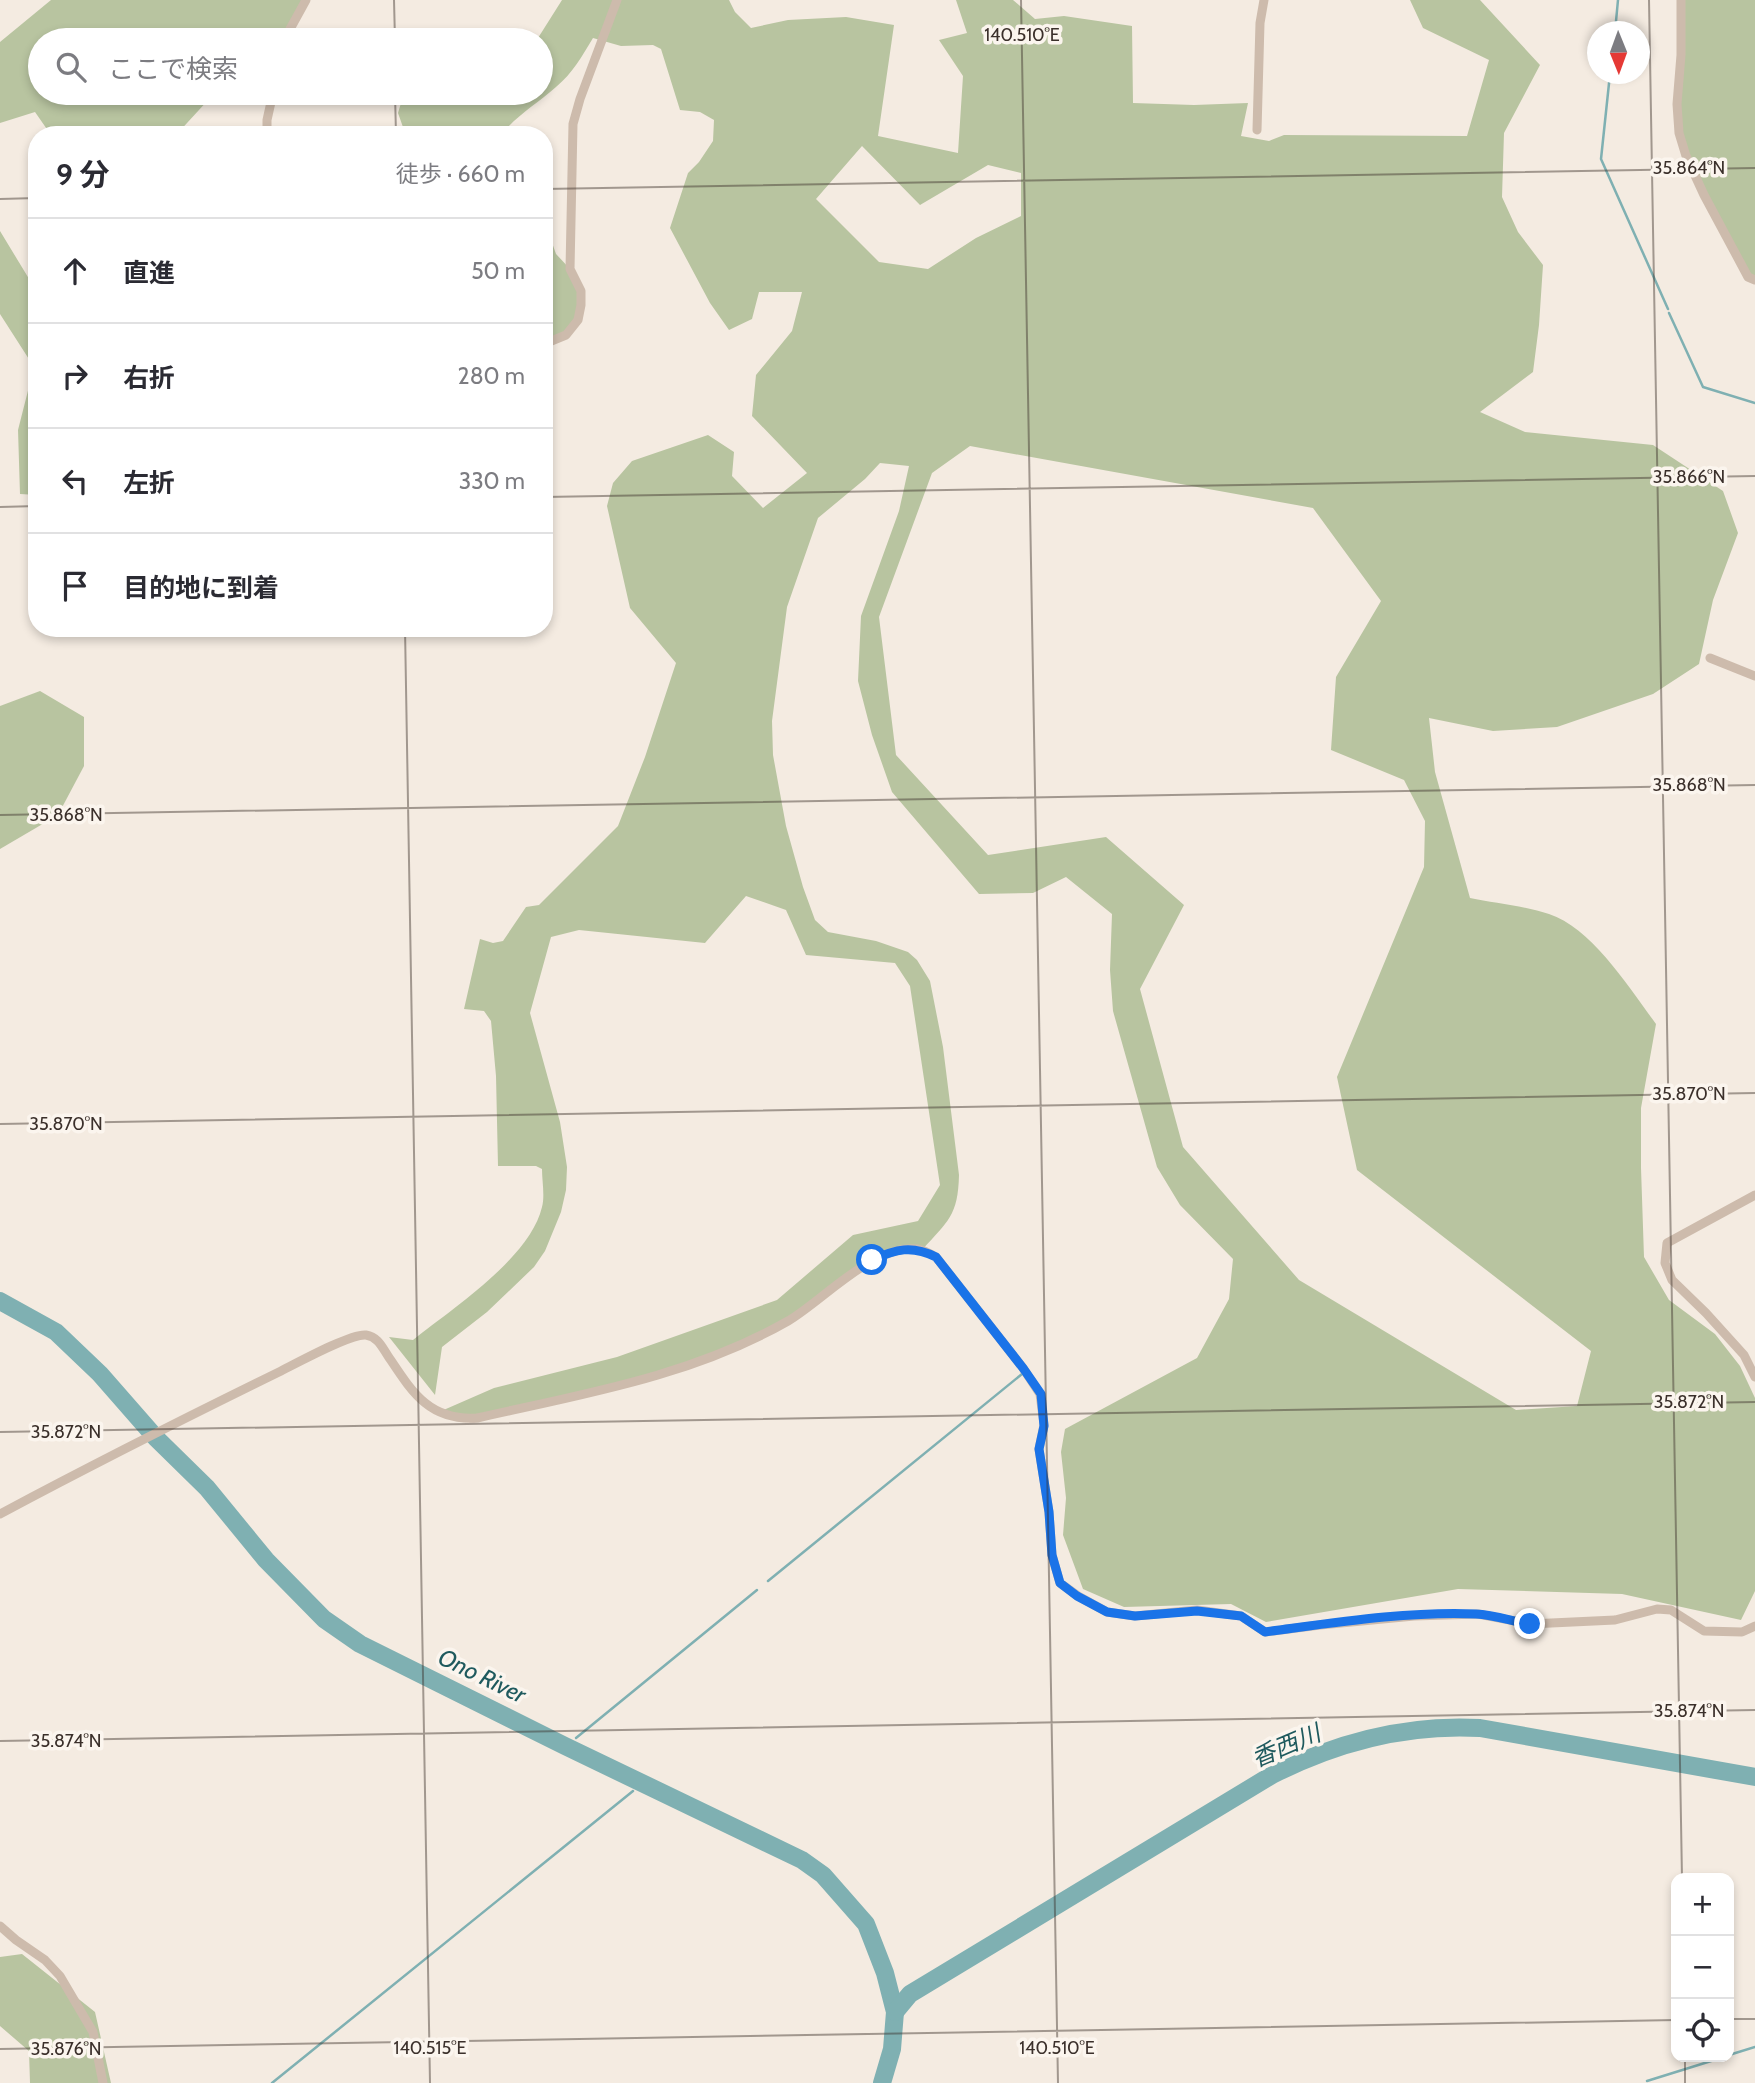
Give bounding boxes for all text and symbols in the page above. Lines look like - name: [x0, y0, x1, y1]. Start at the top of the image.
- north arrow: [1587, 21, 1650, 84]
- text: 140.510°E: [984, 24, 1060, 46]
- search box: [28, 28, 553, 105]
- icon: search: [52, 48, 90, 86]
- text: ここで検索: [108, 53, 238, 85]
- text: 9 分: [56, 156, 110, 193]
- text: 35.864°N: [1653, 157, 1725, 179]
- text: 徒歩 · 660 m: [396, 160, 525, 188]
- icon: ahead: [56, 252, 94, 290]
- text: 直進: [123, 257, 175, 289]
- text: 50 m: [471, 257, 525, 285]
- icon: right: [56, 357, 94, 395]
- text: 右折: [123, 362, 175, 394]
- text: 280 m: [458, 362, 525, 390]
- icon: left: [56, 462, 94, 500]
- text: 35.866°N: [1653, 466, 1725, 488]
- text: 左折: [123, 467, 175, 499]
- text: 330 m: [459, 467, 525, 495]
- icon: arrive: [56, 567, 94, 605]
- text: 目的地に到着: [123, 572, 279, 604]
- text: 35.868°N: [1652, 774, 1726, 796]
- text: 35.868°N: [29, 804, 103, 826]
- text: 35.870°N: [1652, 1083, 1726, 1105]
- text: 35.870°N: [29, 1113, 103, 1135]
- route start: [856, 1244, 887, 1275]
- text: 35.872°N: [1654, 1391, 1724, 1413]
- text: 35.872°N: [31, 1421, 101, 1443]
- route end: [1514, 1608, 1545, 1639]
- water label: Ono River: [434, 1642, 532, 1710]
- text: 35.874°N: [1654, 1700, 1724, 1722]
- water label: 香西川: [1247, 1717, 1327, 1773]
- text: 35.874°N: [31, 1730, 101, 1752]
- map controls: [1671, 1873, 1734, 2062]
- button: +: [1671, 1873, 1734, 1936]
- button: −: [1671, 1936, 1734, 1999]
- button: locate: [1671, 1999, 1734, 2062]
- text: 140.515°E: [394, 2037, 466, 2059]
- text: 140.510°E: [1019, 2037, 1095, 2059]
- text: 35.876°N: [31, 2038, 101, 2060]

